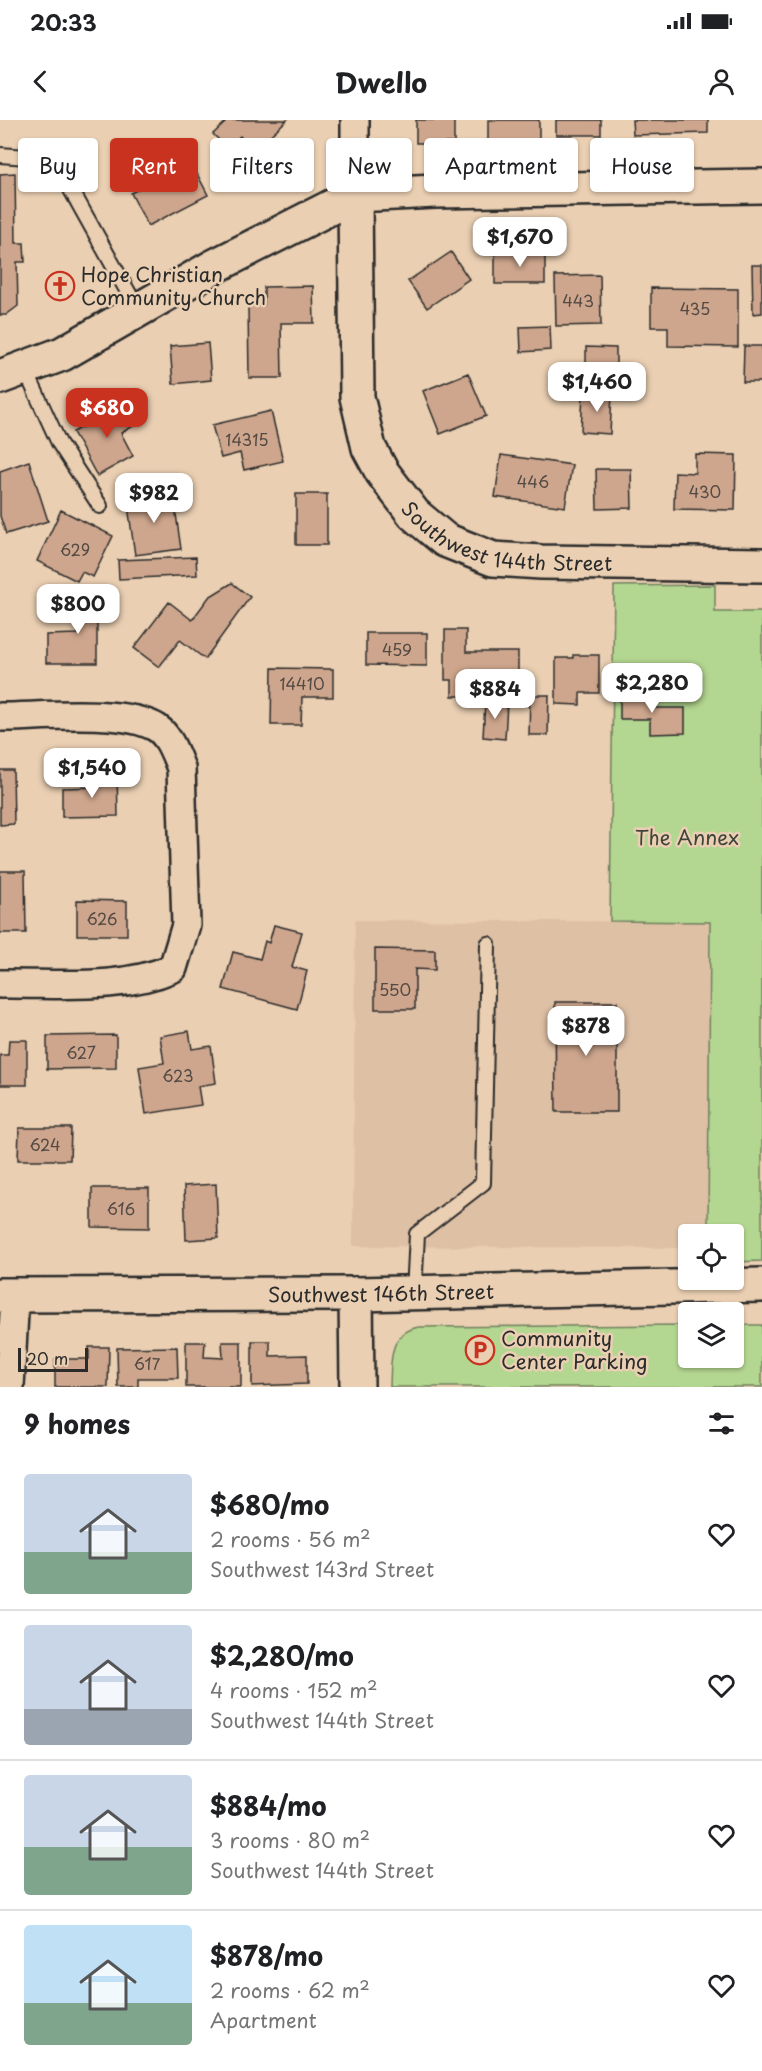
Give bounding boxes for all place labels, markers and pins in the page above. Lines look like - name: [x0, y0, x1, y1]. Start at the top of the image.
- pin: $1,670: [471, 217, 569, 268]
- place label: Hope Christian Community Church: [81, 259, 266, 312]
- church icon: Hope Christian Community Church: [44, 270, 76, 302]
- pin: $1,460: [548, 362, 646, 413]
- pin: $680: [71, 388, 143, 439]
- pin: $982: [118, 473, 190, 524]
- pin: $800: [42, 584, 114, 635]
- pin: $2,280: [603, 663, 701, 714]
- pin: $884: [459, 669, 531, 720]
- pin: $1,540: [43, 748, 141, 799]
- pin: $878: [550, 1006, 622, 1057]
- place label: Community Center Parking: [501, 1323, 648, 1376]
- parking icon: Community Center Parking: [464, 1334, 496, 1366]

